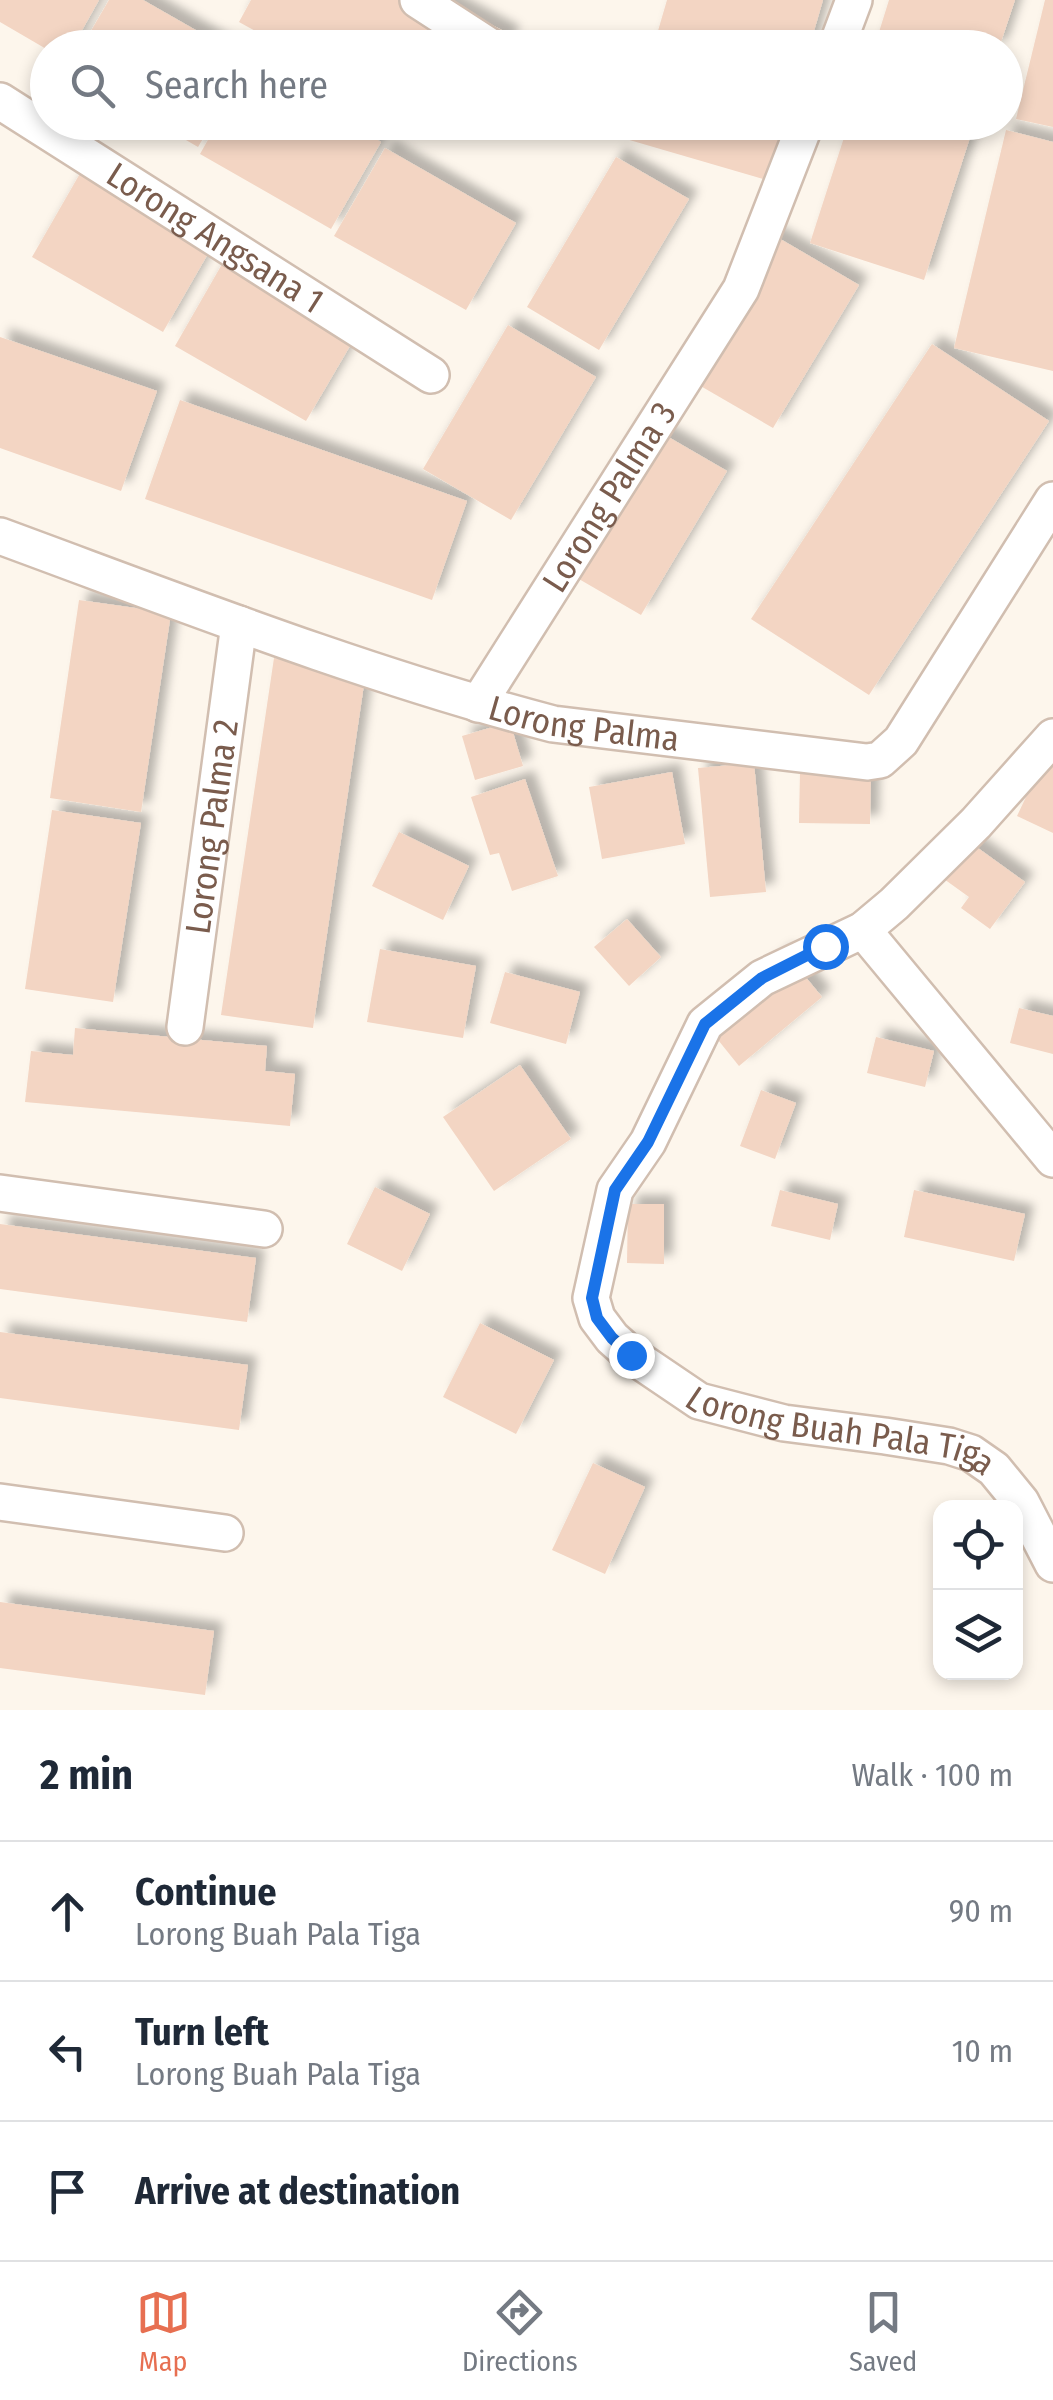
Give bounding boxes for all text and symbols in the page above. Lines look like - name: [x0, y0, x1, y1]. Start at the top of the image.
- search box: [30, 30, 1023, 140]
- icon: search: [65, 58, 120, 113]
- text: Search here: [145, 62, 328, 108]
- street label: Lorong Angsana 1: [99, 153, 331, 322]
- street label: Lorong Palma 3: [533, 394, 685, 600]
- street label: Lorong Palma: [484, 686, 682, 760]
- street label: Lorong Palma 2: [177, 717, 247, 937]
- route start: [803, 924, 849, 970]
- route end: [609, 1333, 655, 1379]
- street label: Lorong Buah Pala Tiga: [678, 1377, 1003, 1484]
- map controls: [933, 1500, 1023, 1680]
- button: locate: [933, 1500, 1023, 1590]
- button: layers: [933, 1590, 1023, 1680]
- text: 2 min: [40, 1750, 133, 1800]
- text: Walk · 100 m: [851, 1756, 1013, 1794]
- text: Continue: [135, 1869, 276, 1915]
- icon: ahead: [40, 1884, 95, 1939]
- text: 90 m: [949, 1892, 1013, 1930]
- text: Lorong Buah Pala Tiga: [135, 1915, 421, 1953]
- text: Turn left: [135, 2009, 269, 2055]
- icon: left: [40, 2024, 95, 2079]
- text: 10 m: [952, 2032, 1013, 2070]
- text: Lorong Buah Pala Tiga: [135, 2055, 421, 2093]
- icon: arrive: [40, 2164, 95, 2219]
- text: Arrive at destination: [135, 2168, 460, 2214]
- tab: Map: [136, 2285, 191, 2378]
- tab: Directions: [462, 2285, 578, 2378]
- tab: Saved: [849, 2285, 917, 2378]

